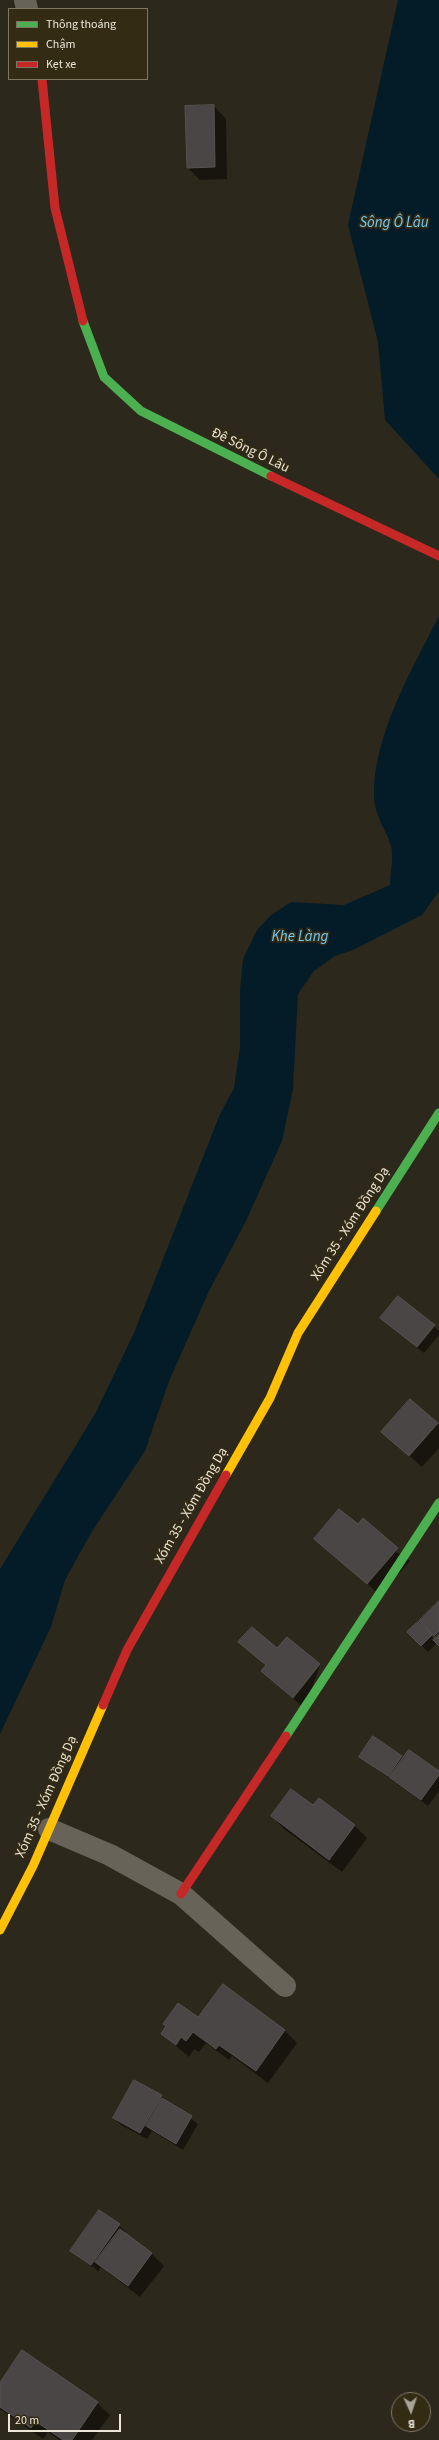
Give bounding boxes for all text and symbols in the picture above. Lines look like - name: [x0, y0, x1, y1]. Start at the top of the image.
- legend: [8, 8, 148, 80]
- text: Thông thoáng: [46, 16, 116, 33]
- text: Chậm: [46, 36, 75, 53]
- text: Kẹt xe: [46, 56, 76, 73]
- water label: Sông Ô Lâu: [359, 215, 429, 233]
- street label: Đê Sông Ô Lâu: [208, 425, 292, 477]
- water label: Khe Làng: [272, 929, 328, 947]
- street label: Xóm 35 - Xóm Đồng Dạ: [308, 1164, 394, 1284]
- street label: Xóm 35 - Xóm Đồng Dạ: [152, 1445, 232, 1567]
- street label: Xóm 35 - Xóm Đồng Dạ: [13, 1733, 81, 1861]
- north arrow: [391, 2392, 431, 2432]
- scale bar: [10, 2406, 123, 2432]
- text: 20 m: [15, 2412, 39, 2429]
- text: B: [408, 2416, 415, 2431]

